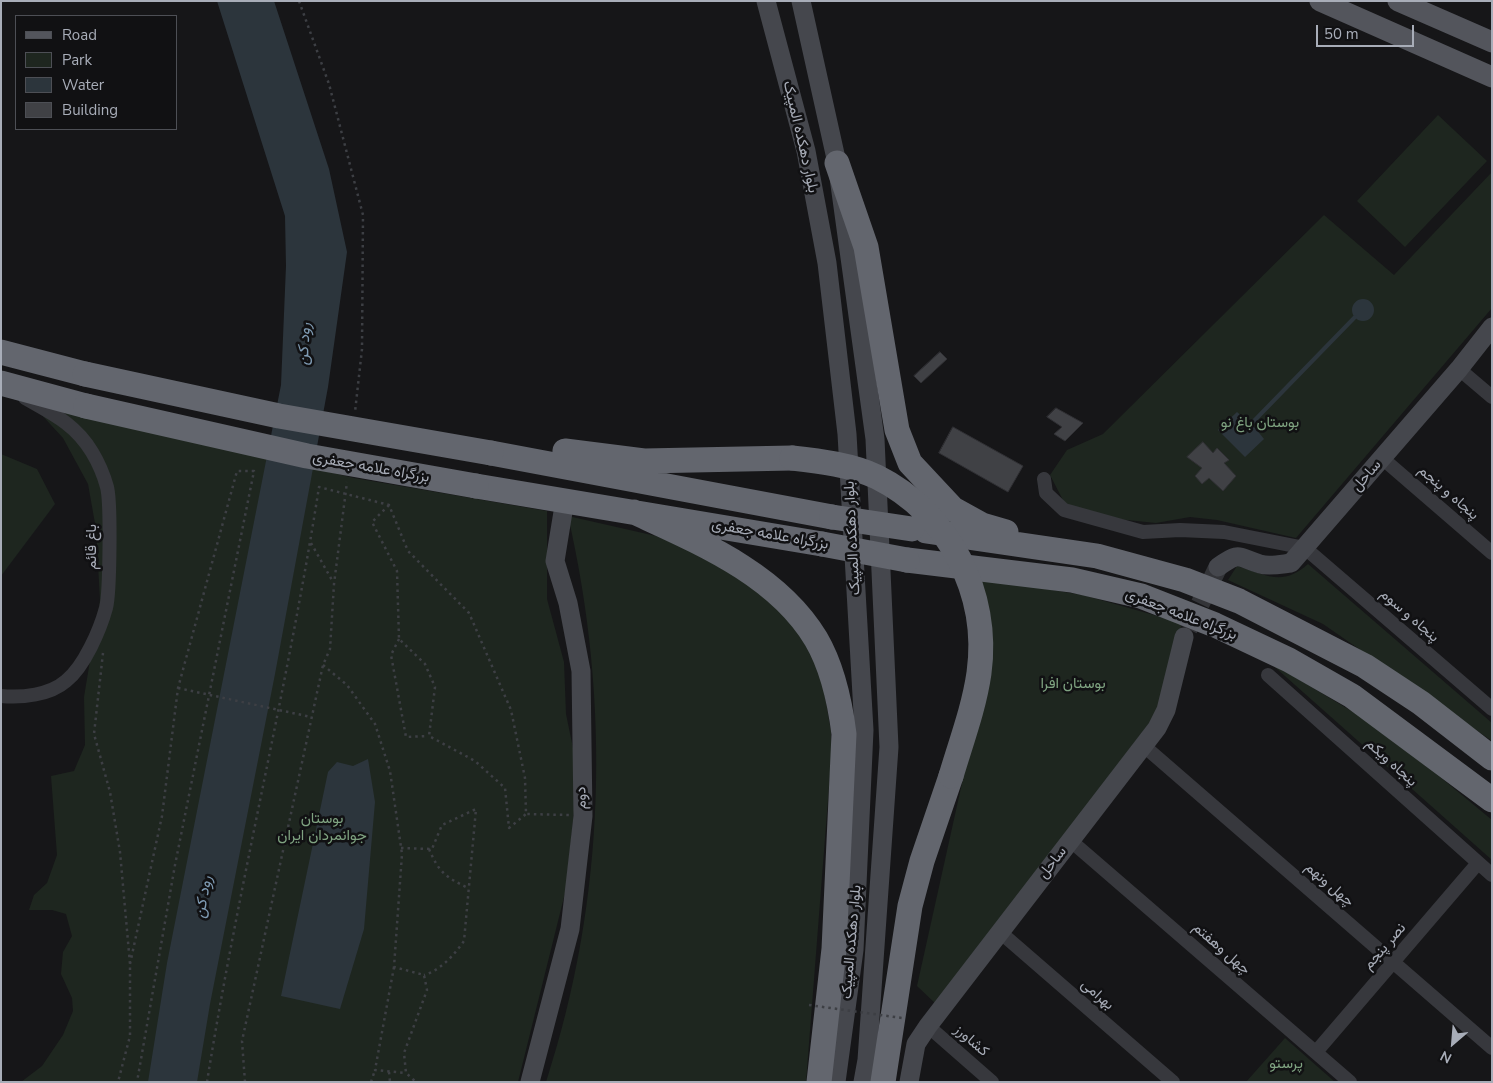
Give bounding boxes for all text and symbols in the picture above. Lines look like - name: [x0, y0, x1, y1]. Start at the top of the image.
- legend: [15, 15, 178, 130]
- scale bar: [1318, 15, 1416, 47]
- text: 50 m: [1324, 24, 1359, 44]
- text: Road: [62, 25, 97, 45]
- text: Park: [62, 50, 92, 70]
- text: Water: [62, 75, 104, 95]
- street label: بلوار دهکده المپیک: [778, 79, 822, 195]
- text: Building: [62, 100, 118, 120]
- water label: رود کن: [294, 322, 316, 366]
- park label: بوستان باغ نو: [1221, 414, 1299, 432]
- street label: بزرگراه علامه جعفری: [311, 449, 431, 487]
- street label: ساحل: [1348, 457, 1386, 495]
- street label: پنجاه و پنجم: [1414, 462, 1482, 524]
- street label: بلوار دهکده المپیک: [841, 480, 865, 596]
- street label: بزرگراه علامه جعفری: [710, 516, 830, 554]
- street label: باغ قائم: [83, 524, 101, 570]
- street label: بزرگراه علامه جعفری: [1122, 585, 1240, 645]
- street label: پنجاه و سوم: [1376, 585, 1442, 647]
- park label: بوستان افرا: [1040, 675, 1106, 693]
- street label: پنجاه ویکم: [1361, 735, 1421, 791]
- street label: دوم: [573, 786, 591, 810]
- park label: بوستان جوانمردان ایران: [277, 810, 367, 845]
- street label: ساحل: [1035, 843, 1071, 883]
- street label: چهل ونهم: [1301, 859, 1357, 911]
- water label: رود کن: [191, 874, 217, 920]
- street label: بلوار دهکده المپیک: [838, 884, 866, 1000]
- street label: چهل وهفتم: [1188, 919, 1254, 979]
- street label: نصر پنجم: [1360, 920, 1410, 974]
- street label: بهرامی: [1077, 976, 1117, 1014]
- north arrow: [1428, 1018, 1478, 1068]
- street label: کشاورز: [950, 1021, 992, 1061]
- text: N: [1437, 1046, 1455, 1068]
- park label: پرستو: [1269, 1055, 1303, 1073]

